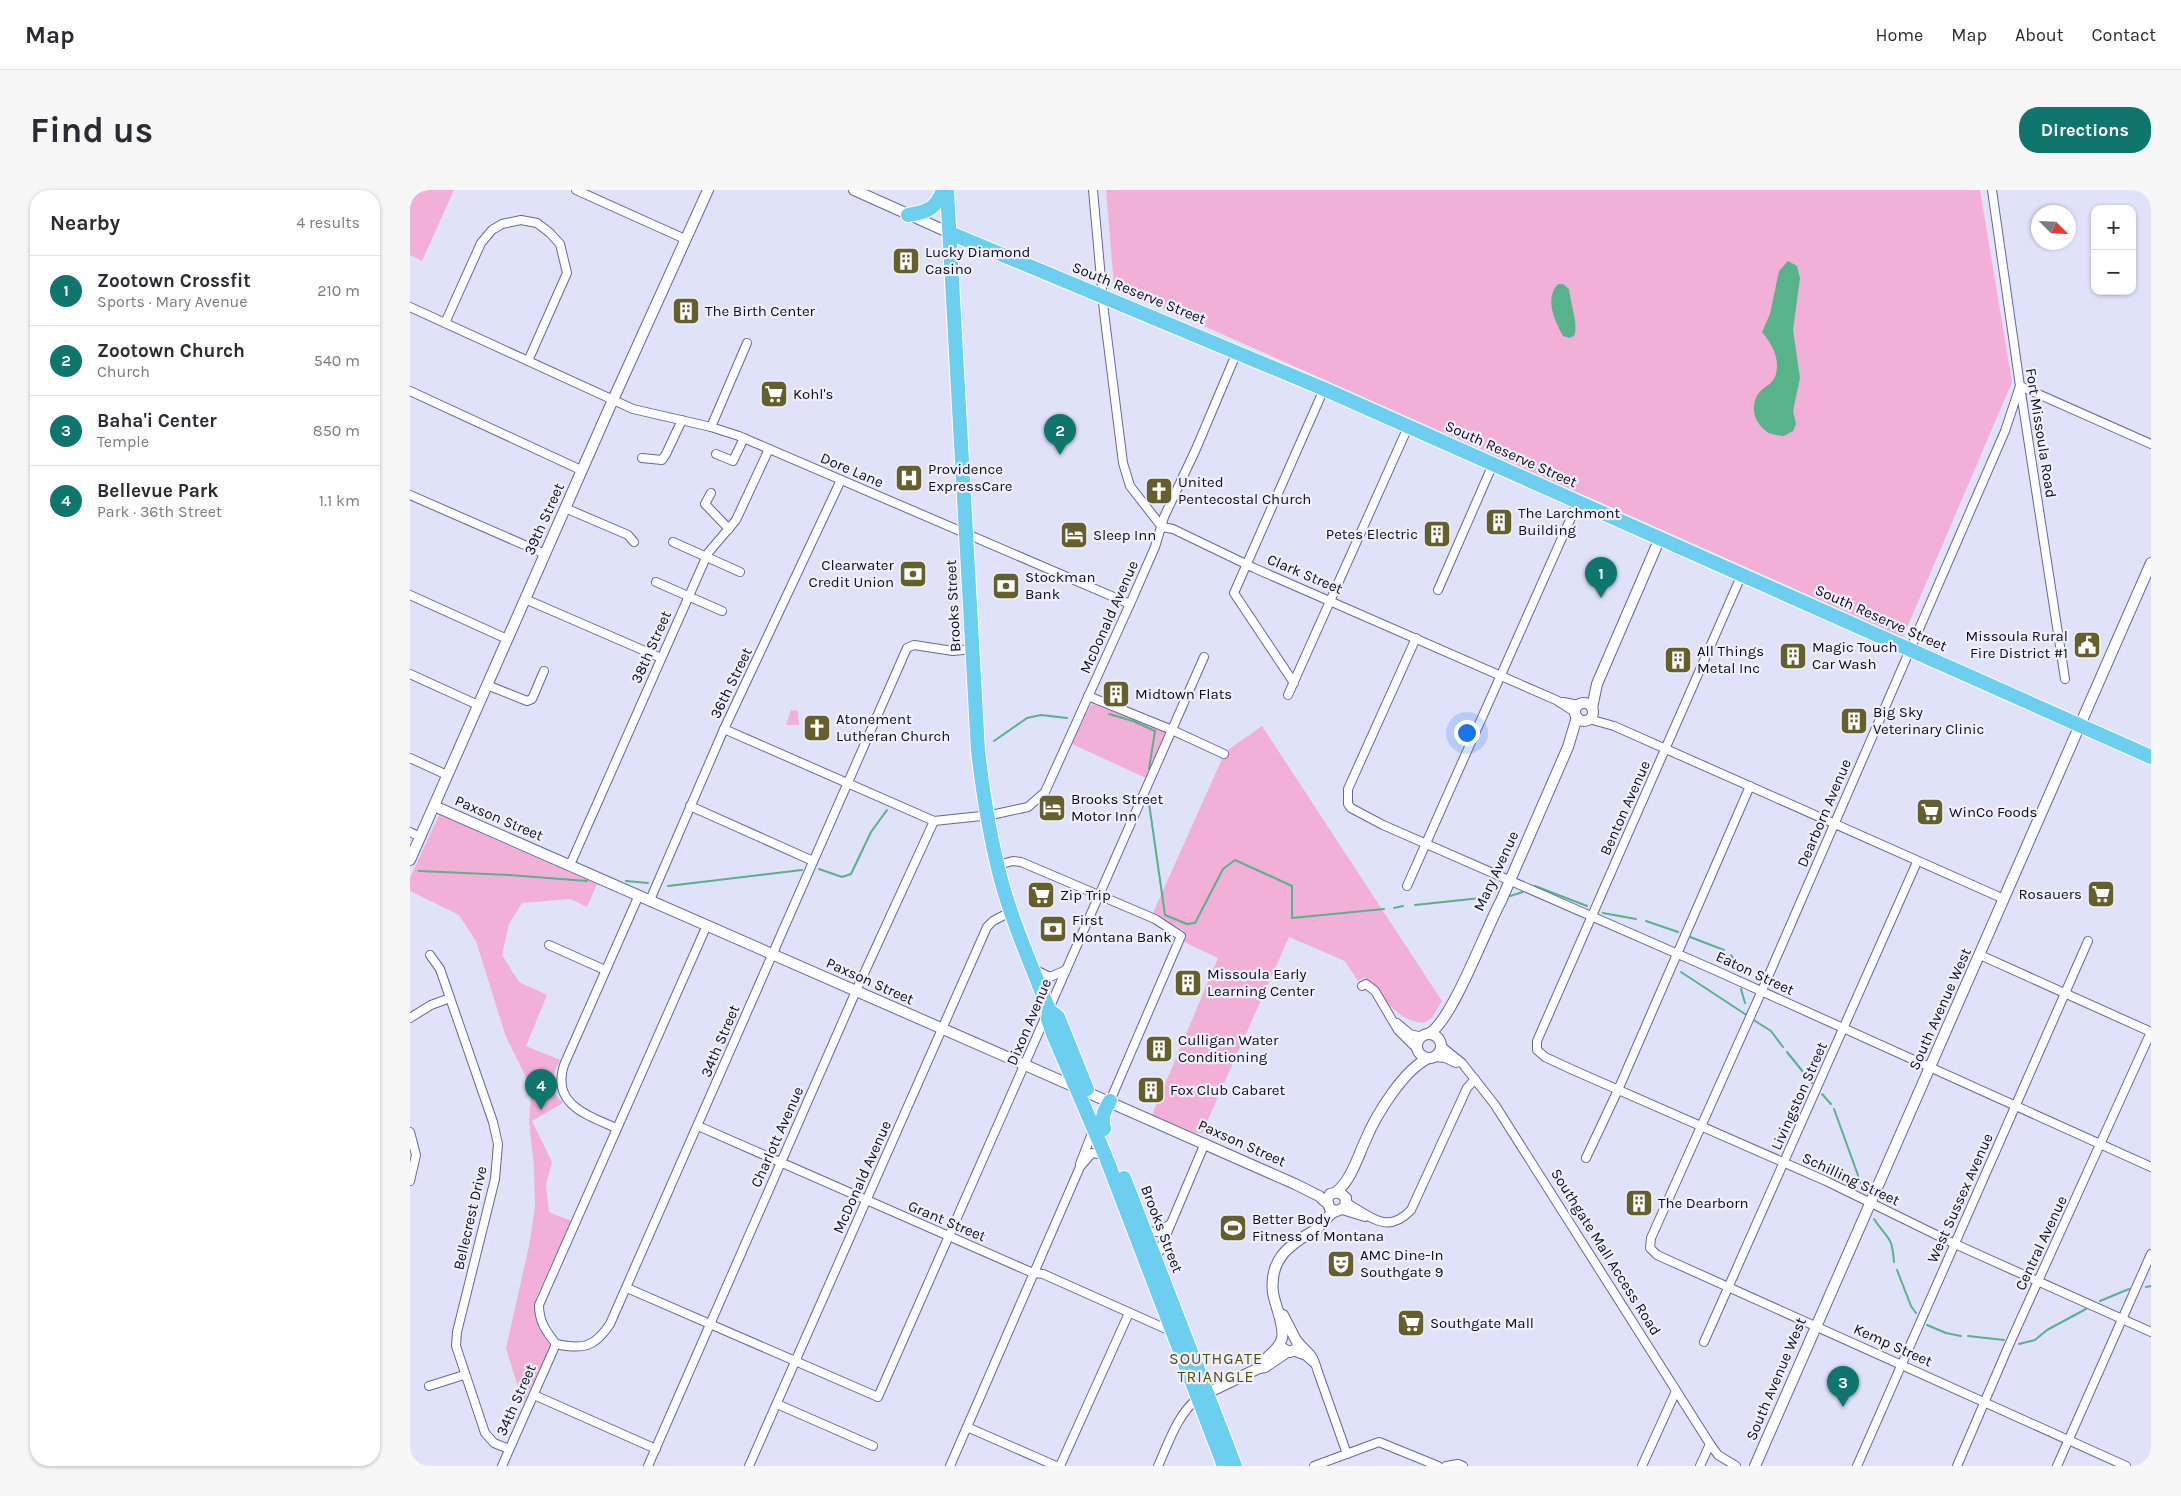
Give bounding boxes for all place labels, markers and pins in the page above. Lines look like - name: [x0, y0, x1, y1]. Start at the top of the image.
- place label: Lucky Diamond Casino: [925, 243, 1030, 278]
- building icon: Lucky Diamond Casino: [891, 246, 921, 276]
- building icon: The Birth Center: [671, 296, 701, 326]
- place label: The Birth Center: [705, 302, 816, 320]
- supermarket icon: Kohl's: [759, 379, 789, 409]
- place label: Kohl's: [793, 385, 833, 403]
- pin: 2: [1044, 414, 1076, 455]
- place label: Providence ExpressCare: [928, 460, 1012, 495]
- hospital icon: Providence ExpressCare: [894, 463, 924, 493]
- place label: United Pentecostal Church: [1178, 473, 1311, 508]
- church icon: United Pentecostal Church: [1144, 476, 1174, 506]
- place label: The Larchmont Building: [1518, 504, 1621, 539]
- building icon: The Larchmont Building: [1484, 507, 1514, 537]
- building icon: Petes Electric: [1422, 519, 1452, 549]
- hotel icon: Sleep Inn: [1059, 520, 1089, 550]
- place label: Petes Electric: [1326, 525, 1418, 543]
- place label: Sleep Inn: [1093, 526, 1156, 544]
- place label: Clearwater Credit Union: [809, 556, 895, 591]
- pin: 1: [1585, 557, 1617, 598]
- bank icon: Clearwater Credit Union: [898, 559, 928, 589]
- place label: Stockman Bank: [1025, 568, 1095, 603]
- bank icon: Stockman Bank: [991, 571, 1021, 601]
- place label: Missoula Rural Fire District #1: [1966, 627, 2068, 662]
- public building icon: Missoula Rural Fire District #1: [2072, 630, 2102, 660]
- place label: Magic Touch Car Wash: [1812, 638, 1898, 673]
- building icon: Magic Touch Car Wash: [1778, 641, 1808, 671]
- place label: All Things Metal Inc: [1697, 642, 1764, 677]
- building icon: All Things Metal Inc: [1663, 645, 1693, 675]
- building icon: Midtown Flats: [1101, 679, 1131, 709]
- place label: Midtown Flats: [1135, 685, 1232, 703]
- place label: Big Sky Veterinary Clinic: [1873, 703, 1984, 738]
- building icon: Big Sky Veterinary Clinic: [1839, 706, 1869, 736]
- place label: Atonement Lutheran Church: [836, 710, 950, 745]
- church icon: Atonement Lutheran Church: [802, 713, 832, 743]
- place label: Brooks Street Motor Inn: [1071, 790, 1164, 825]
- hotel icon: Brooks Street Motor Inn: [1037, 793, 1067, 823]
- supermarket icon: WinCo Foods: [1915, 797, 1945, 827]
- place label: WinCo Foods: [1949, 803, 2038, 821]
- supermarket icon: Rosauers: [2086, 879, 2116, 909]
- supermarket icon: Zip Trip: [1026, 880, 1056, 910]
- place label: Rosauers: [2018, 885, 2082, 903]
- place label: Zip Trip: [1060, 886, 1111, 904]
- place label: First Montana Bank: [1072, 911, 1172, 946]
- bank icon: First Montana Bank: [1038, 914, 1068, 944]
- place label: Missoula Early Learning Center: [1207, 965, 1315, 1000]
- building icon: Missoula Early Learning Center: [1173, 968, 1203, 998]
- place label: Culligan Water Conditioning: [1178, 1031, 1279, 1066]
- building icon: Culligan Water Conditioning: [1144, 1034, 1174, 1064]
- pin: 4: [525, 1069, 557, 1110]
- building icon: Fox Club Cabaret: [1136, 1075, 1166, 1105]
- place label: Fox Club Cabaret: [1170, 1081, 1286, 1099]
- building icon: The Dearborn: [1624, 1188, 1654, 1218]
- place label: The Dearborn: [1658, 1194, 1749, 1212]
- place label: Better Body Fitness of Montana: [1252, 1210, 1384, 1245]
- sports icon: Better Body Fitness of Montana: [1218, 1213, 1248, 1243]
- place label: AMC Dine-In Southgate 9: [1360, 1246, 1444, 1281]
- theatre icon: AMC Dine-In Southgate 9: [1326, 1249, 1356, 1279]
- supermarket icon: Southgate Mall: [1396, 1308, 1426, 1338]
- place label: Southgate Mall: [1430, 1314, 1534, 1332]
- pin: 3: [1827, 1366, 1859, 1407]

